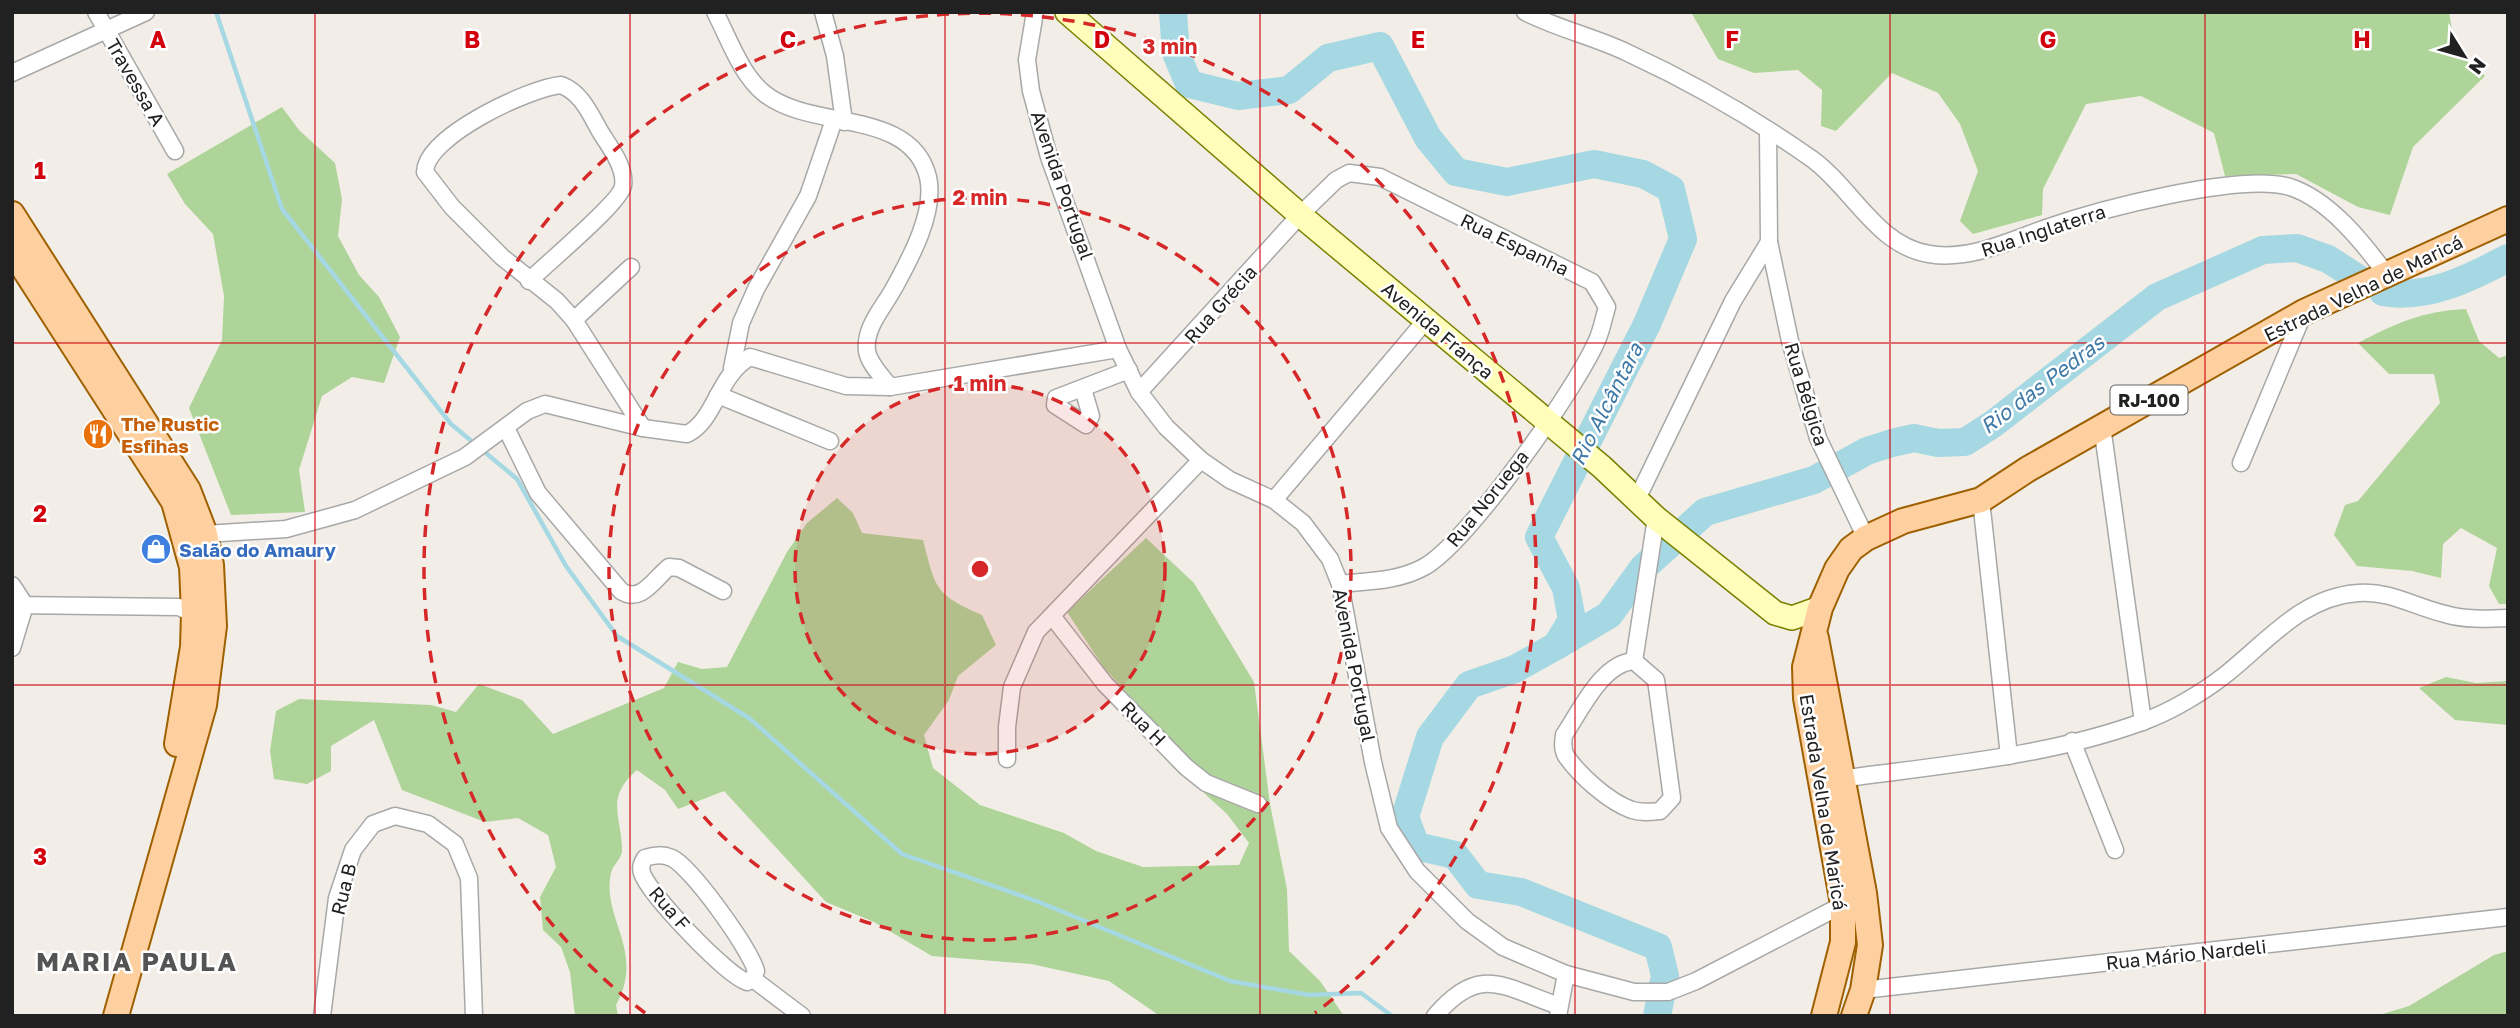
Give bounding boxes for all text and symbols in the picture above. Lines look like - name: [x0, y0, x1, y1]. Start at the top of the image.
- north arrow: [2429, 21, 2499, 91]
- text: B: [464, 25, 480, 53]
- text: C: [780, 25, 796, 53]
- text: D: [1094, 25, 1110, 53]
- text: E: [1411, 25, 1425, 53]
- text: F: [1725, 25, 1739, 53]
- text: G: [2040, 25, 2056, 53]
- text: H: [2353, 25, 2371, 53]
- text: 3 min: [1143, 33, 1197, 59]
- street label: Travessa A: [102, 34, 170, 130]
- text: N: [2464, 54, 2492, 79]
- street label: Avenida Portugal: [1027, 108, 1099, 262]
- text: 1: [34, 156, 46, 184]
- text: 2 min: [953, 184, 1007, 210]
- street label: Rua Inglaterra: [1978, 199, 2108, 261]
- street label: Rua Espanha: [1457, 208, 1573, 280]
- street label: Estrada Velha de Maricá: [2260, 230, 2466, 346]
- street label: Rua Grécia: [1179, 260, 1261, 348]
- street label: Avenida França: [1377, 277, 1499, 383]
- water label: Rio das Pedras: [1975, 328, 2110, 439]
- water label: Rio Alcântara: [1564, 337, 1649, 470]
- street label: Rua Bélgica: [1780, 339, 1834, 449]
- text: 1 min: [954, 370, 1006, 396]
- road number: RJ-100: [2110, 386, 2188, 414]
- place label: The Rustic Esfihas: [121, 412, 219, 457]
- restaurant icon: The Rustic Esfihas: [81, 417, 115, 451]
- street label: Rua Noruega: [1441, 445, 1533, 551]
- text: 2: [33, 499, 47, 527]
- shop icon: Salão do Amaury: [139, 532, 173, 566]
- place label: Salão do Amaury: [179, 538, 336, 561]
- centre of rings: [968, 557, 992, 581]
- street label: Avenida Portugal: [1329, 586, 1381, 744]
- street label: Estrada Velha de Maricá: [1796, 692, 1852, 912]
- street label: Rua H: [1117, 696, 1171, 750]
- text: 3: [33, 842, 47, 870]
- street label: Rua B: [326, 861, 360, 917]
- street label: Rua F: [645, 881, 695, 935]
- street label: Rua Mário Nardeli: [2104, 934, 2268, 974]
- district label: MARIA PAULA: [36, 946, 238, 977]

